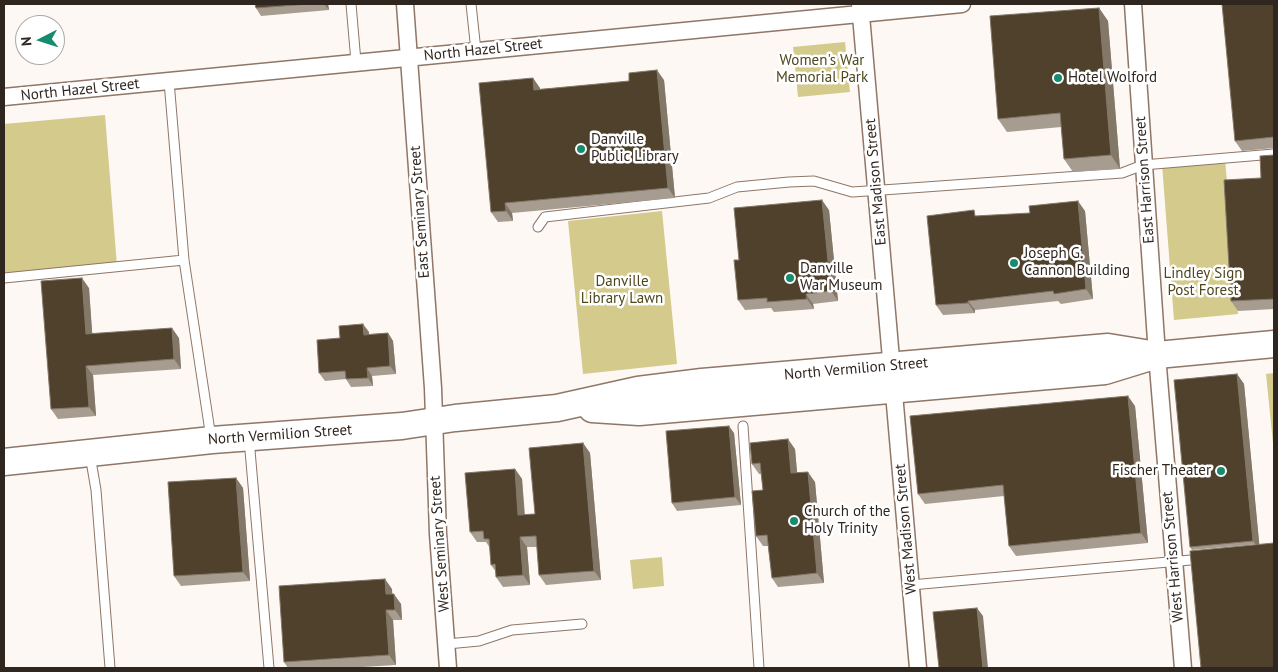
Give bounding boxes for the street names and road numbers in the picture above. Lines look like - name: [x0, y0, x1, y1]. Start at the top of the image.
- street label: North Hazel Street: [423, 35, 543, 65]
- street label: North Hazel Street: [20, 75, 140, 105]
- street label: East Harrison Street: [1132, 116, 1158, 244]
- street label: East Madison Street: [861, 118, 891, 246]
- street label: East Seminary Street: [406, 145, 434, 279]
- street label: North Vermilion Street: [783, 354, 929, 384]
- street label: North Vermilion Street: [207, 421, 353, 449]
- street label: West Madison Street: [891, 463, 921, 595]
- street label: West Seminary Street: [426, 475, 454, 613]
- street label: West Harrison Street: [1158, 491, 1188, 623]

